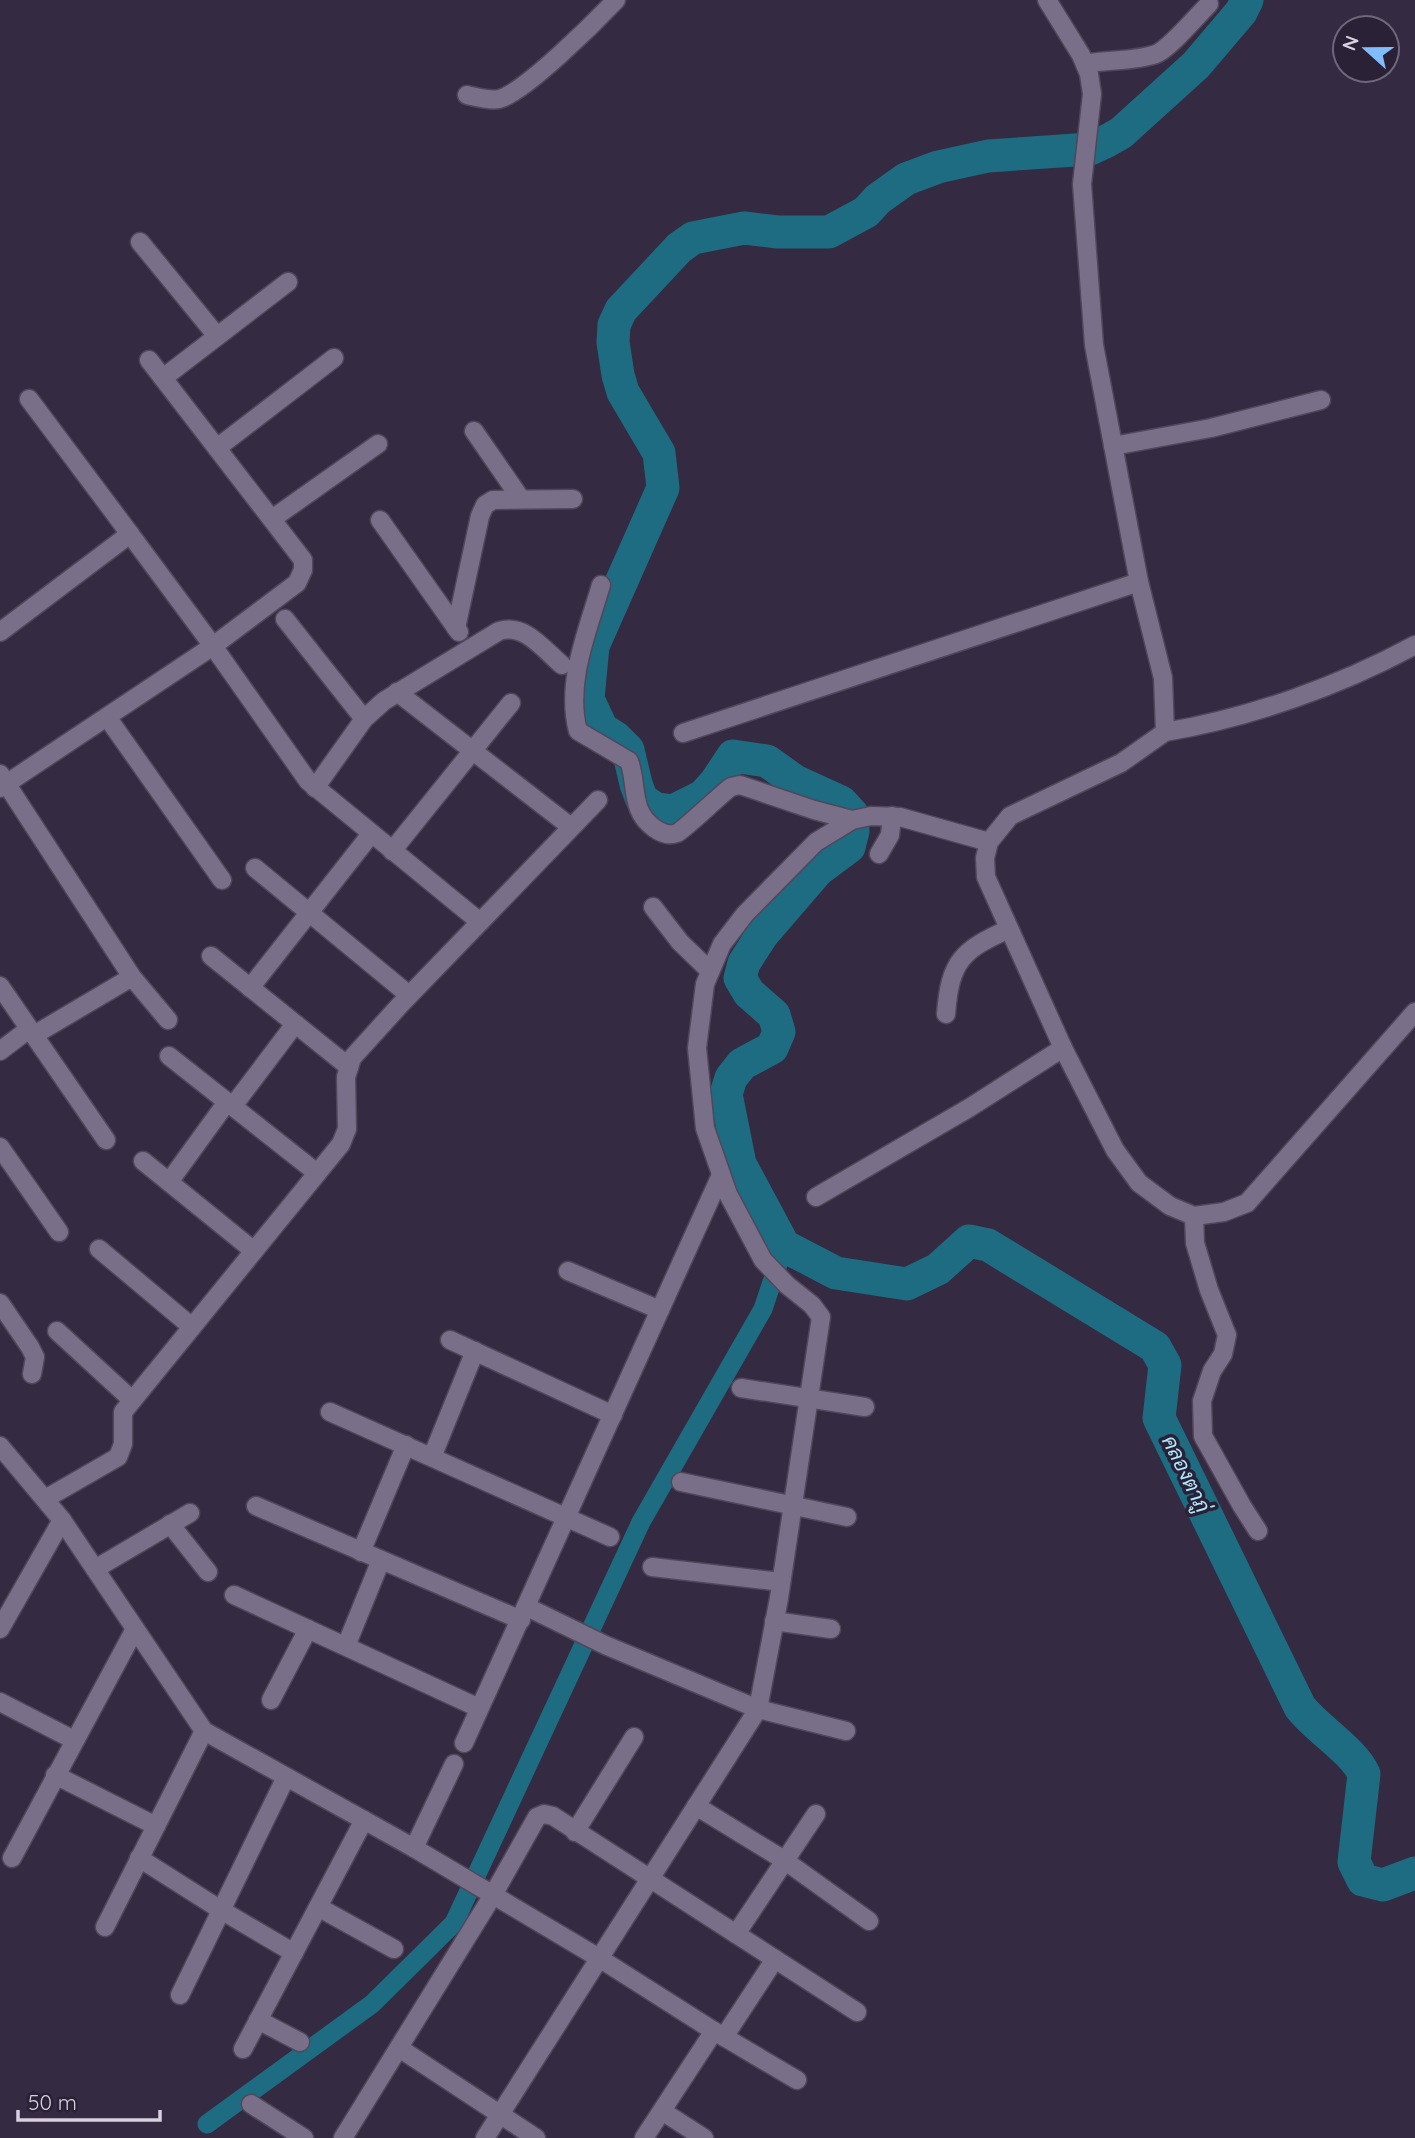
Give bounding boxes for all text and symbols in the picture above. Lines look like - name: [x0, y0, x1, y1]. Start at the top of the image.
- north arrow: [1331, 14, 1401, 84]
- text: N: [1336, 32, 1364, 54]
- water label: คลองตาภู่: [1154, 1431, 1217, 1518]
- scale bar: [18, 2078, 159, 2122]
- text: 50 m: [28, 2089, 77, 2115]

